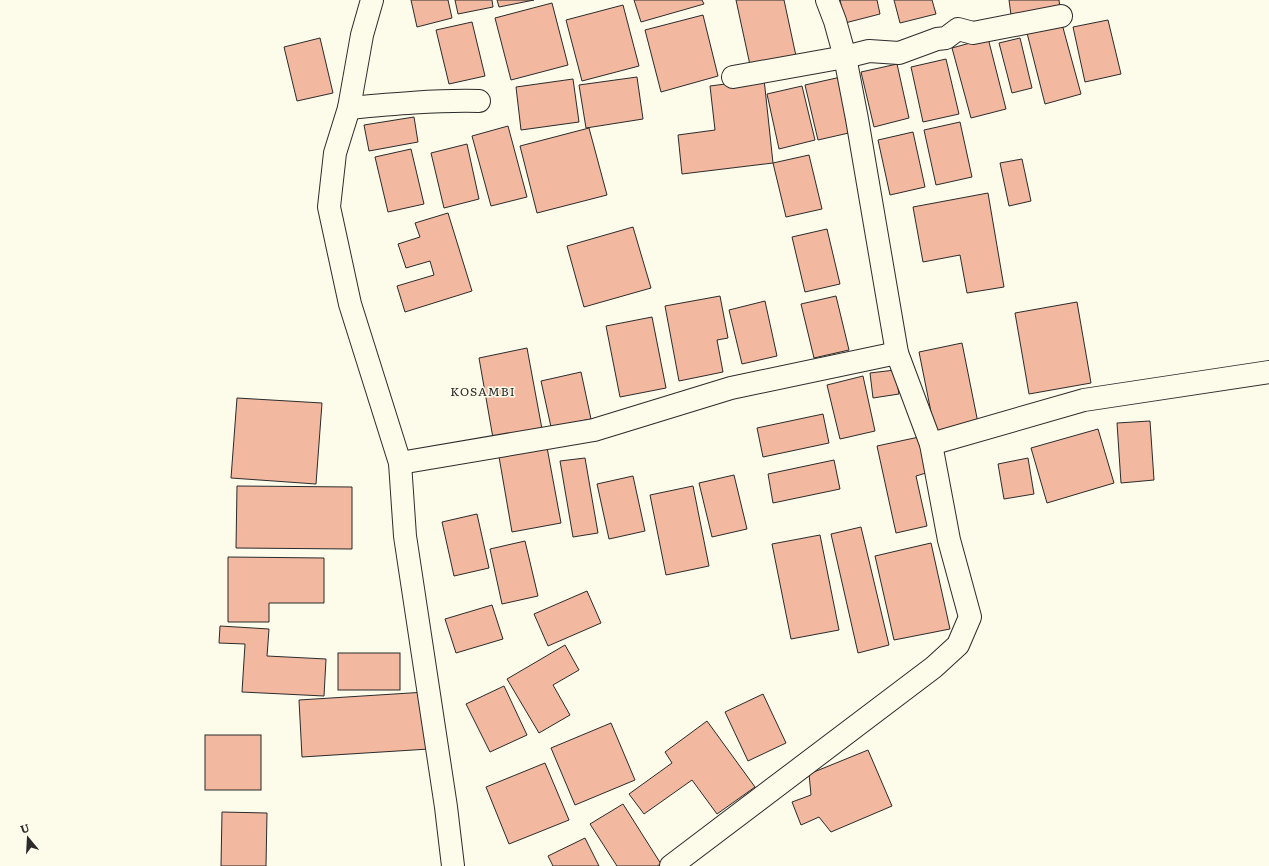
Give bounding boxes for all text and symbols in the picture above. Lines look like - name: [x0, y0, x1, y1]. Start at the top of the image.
- district label: KOSAMBI: [450, 382, 516, 400]
- north arrow: [8, 818, 48, 858]
- text: U: [18, 818, 32, 836]

